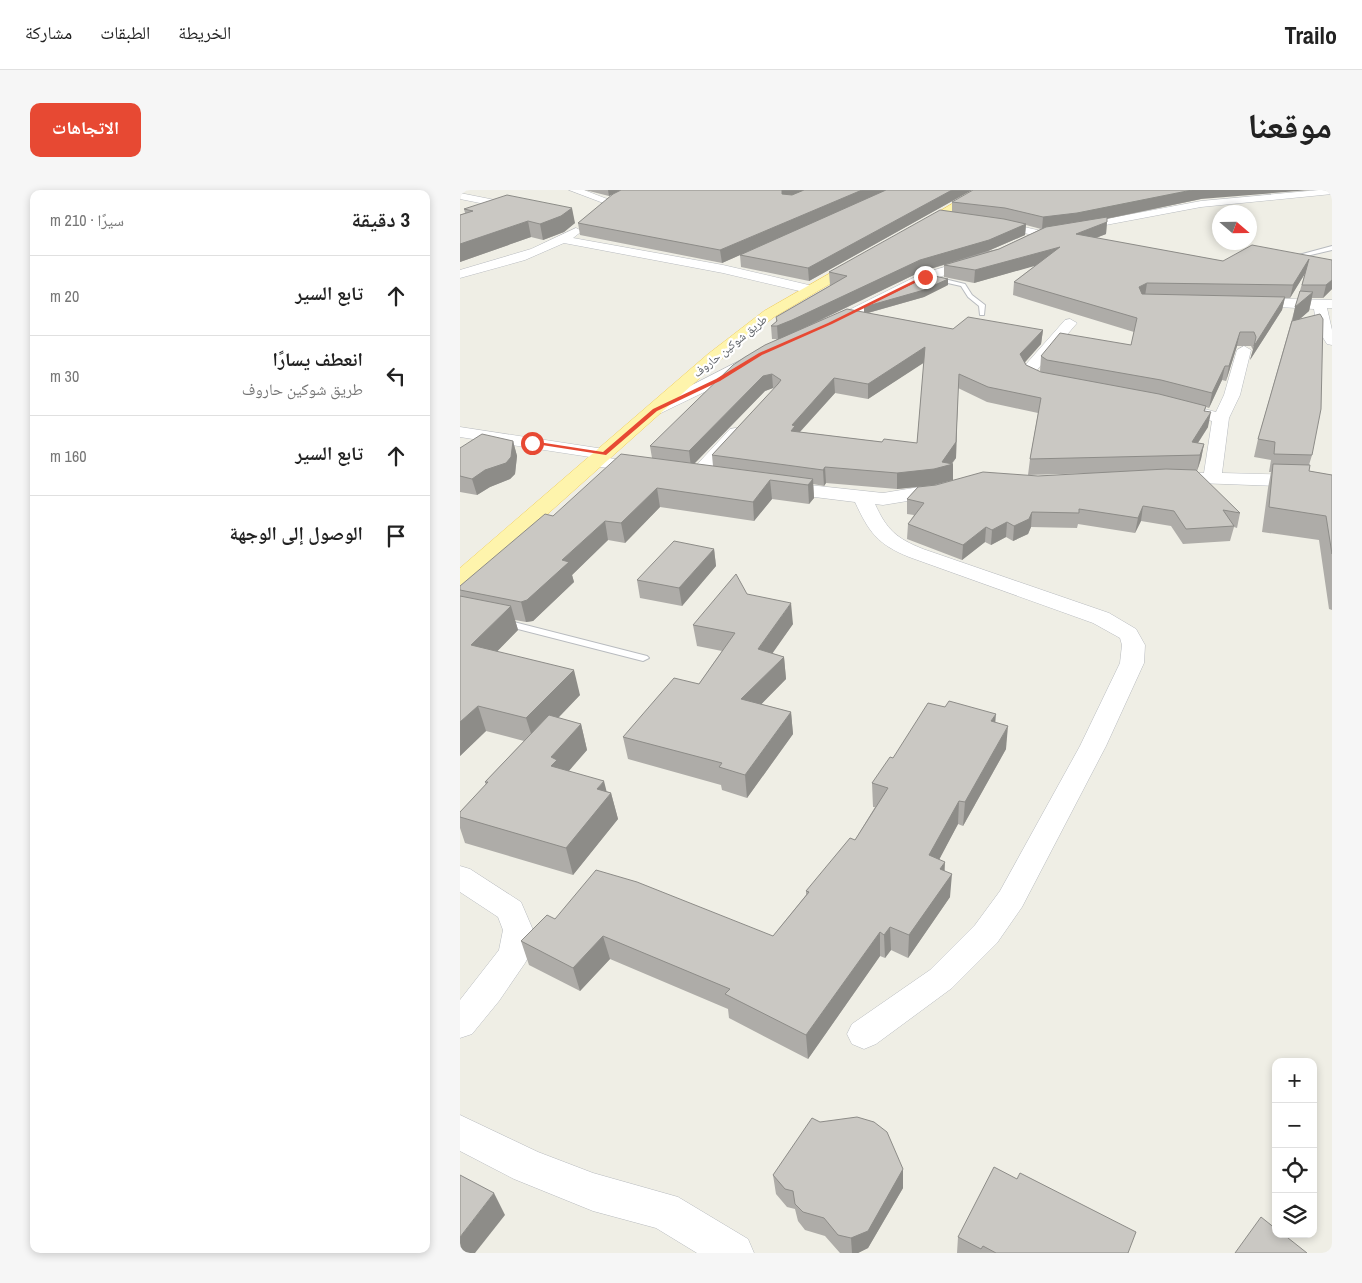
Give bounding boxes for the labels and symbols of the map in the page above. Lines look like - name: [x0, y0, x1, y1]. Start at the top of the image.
- north arrow: [1212, 205, 1257, 250]
- route end: [914, 266, 937, 289]
- street label: طريق شوكين حاروف: [690, 311, 770, 381]
- route start: [521, 432, 544, 455]

